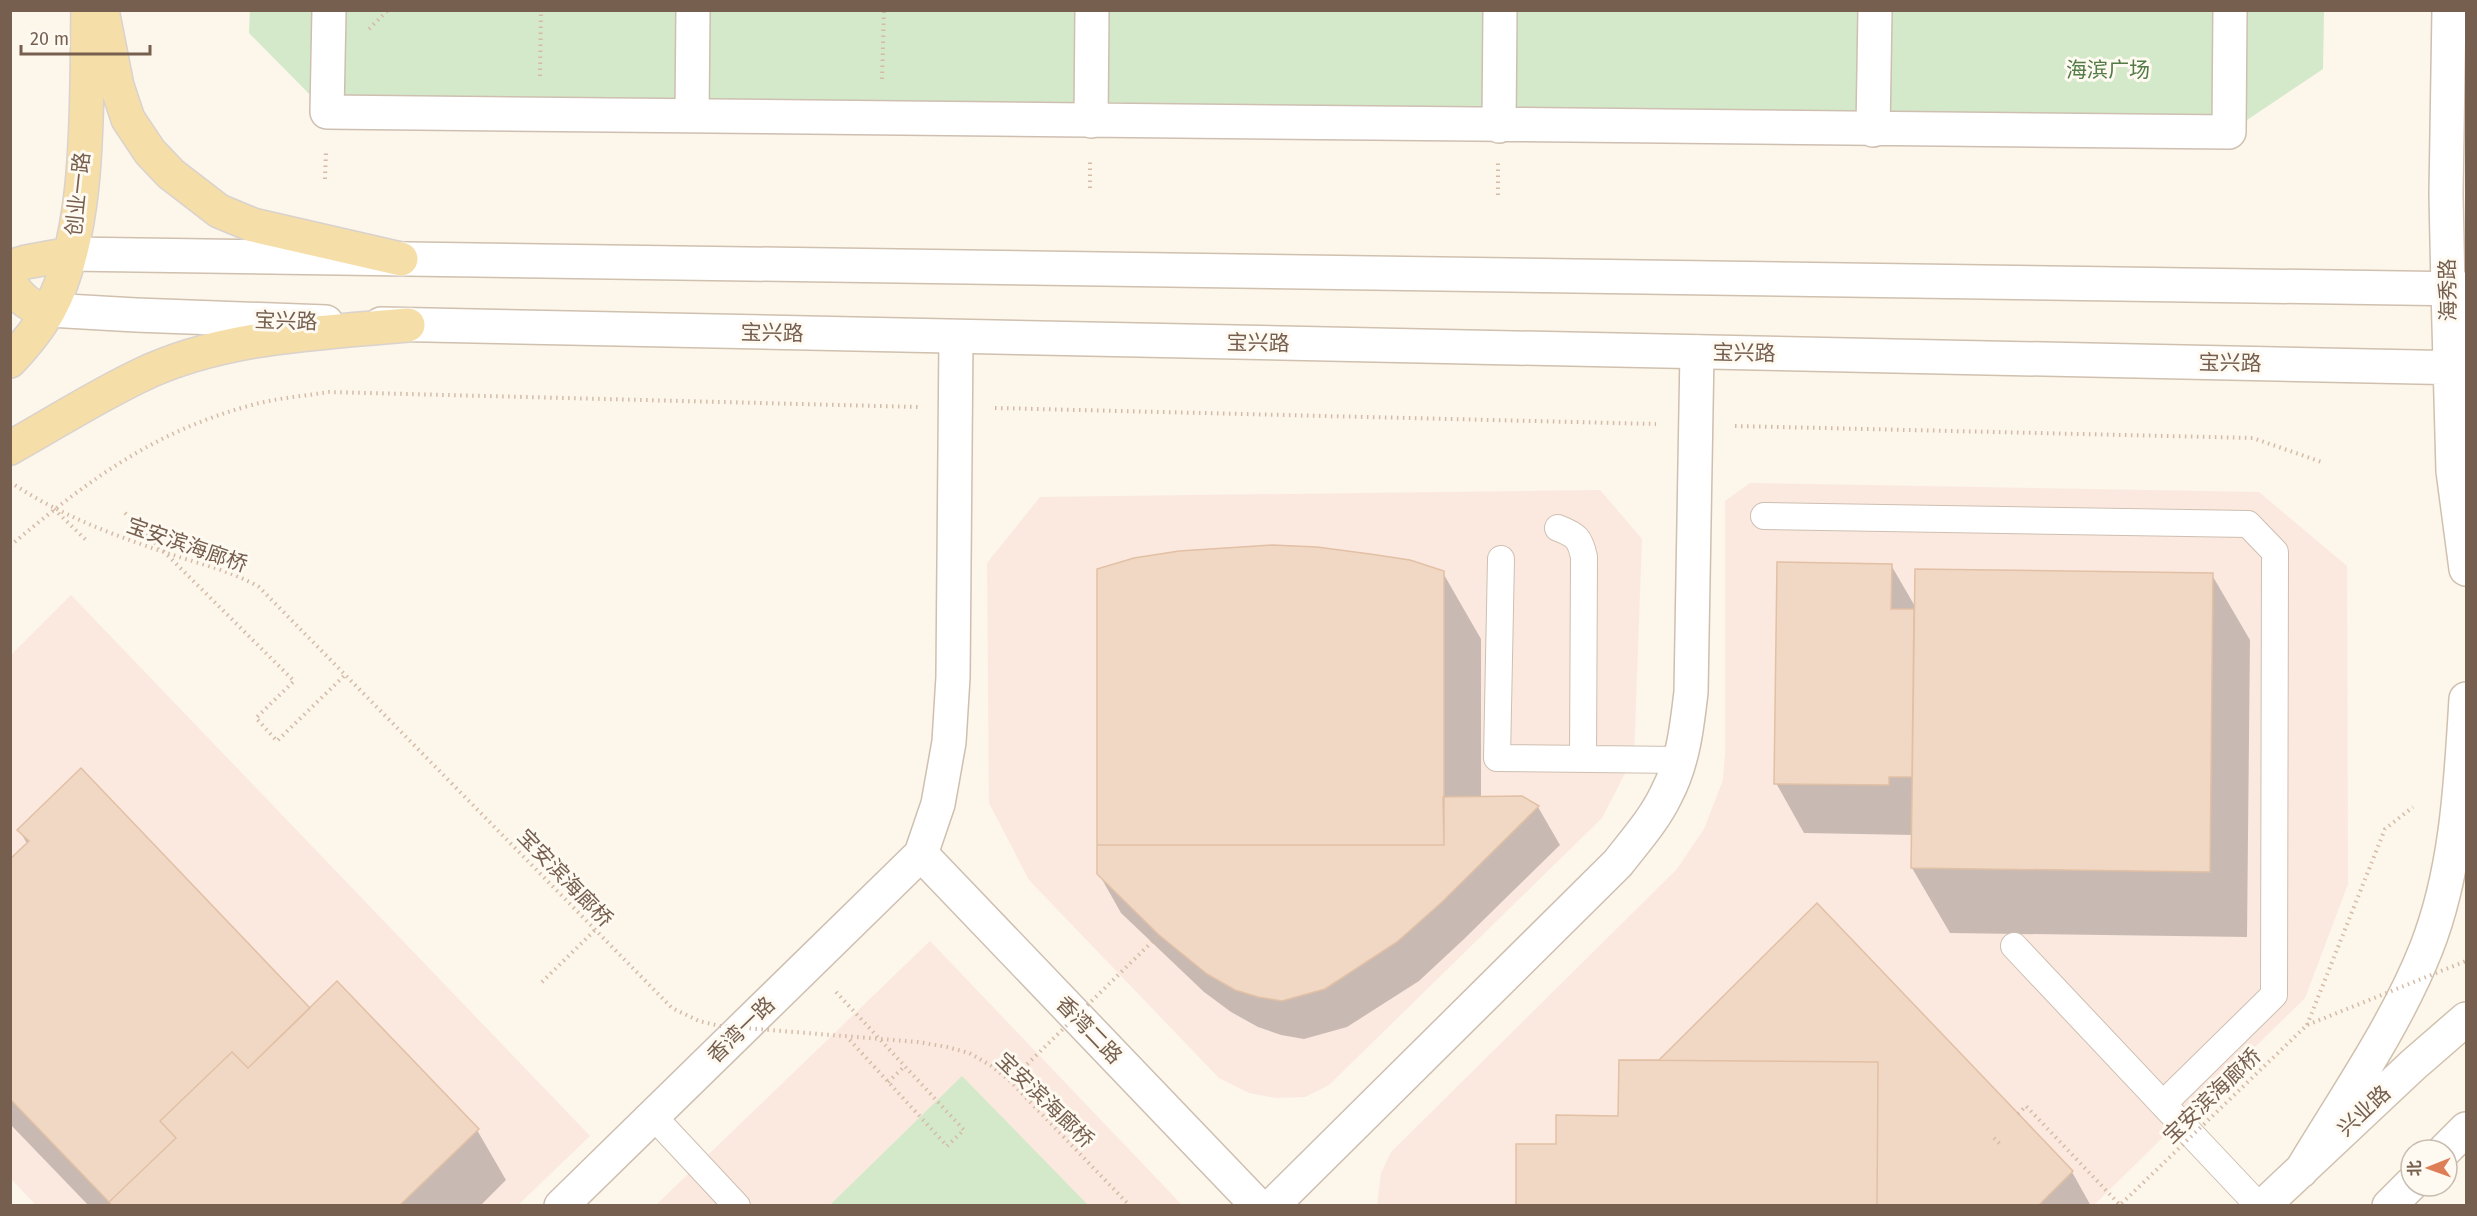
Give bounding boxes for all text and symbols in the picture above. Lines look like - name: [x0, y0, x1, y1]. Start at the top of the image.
- scale bar: [21, 18, 150, 56]
- text: 20 m: [30, 28, 69, 50]
- park label: 海滨广场: [2066, 57, 2150, 83]
- street label: 创业一路: [61, 151, 95, 237]
- street label: 海秀路: [2434, 258, 2462, 322]
- street label: 宝兴路: [254, 307, 318, 335]
- street label: 宝兴路: [740, 319, 804, 347]
- street label: 宝兴路: [1226, 329, 1290, 357]
- street label: 宝兴路: [1712, 339, 1776, 367]
- street label: 宝兴路: [2198, 349, 2262, 377]
- street label: 宝安滨海廊桥: [123, 512, 251, 578]
- street label: 宝安滨海廊桥: [512, 824, 618, 932]
- street label: 香湾一路: [702, 991, 780, 1069]
- street label: 香湾二路: [1050, 991, 1128, 1069]
- street label: 宝安滨海廊桥: [2158, 1043, 2266, 1149]
- street label: 宝安滨海廊桥: [991, 1047, 1099, 1153]
- street label: 兴业路: [2332, 1080, 2396, 1142]
- north arrow: [2399, 1138, 2459, 1198]
- text: 北: [2405, 1160, 2424, 1176]

